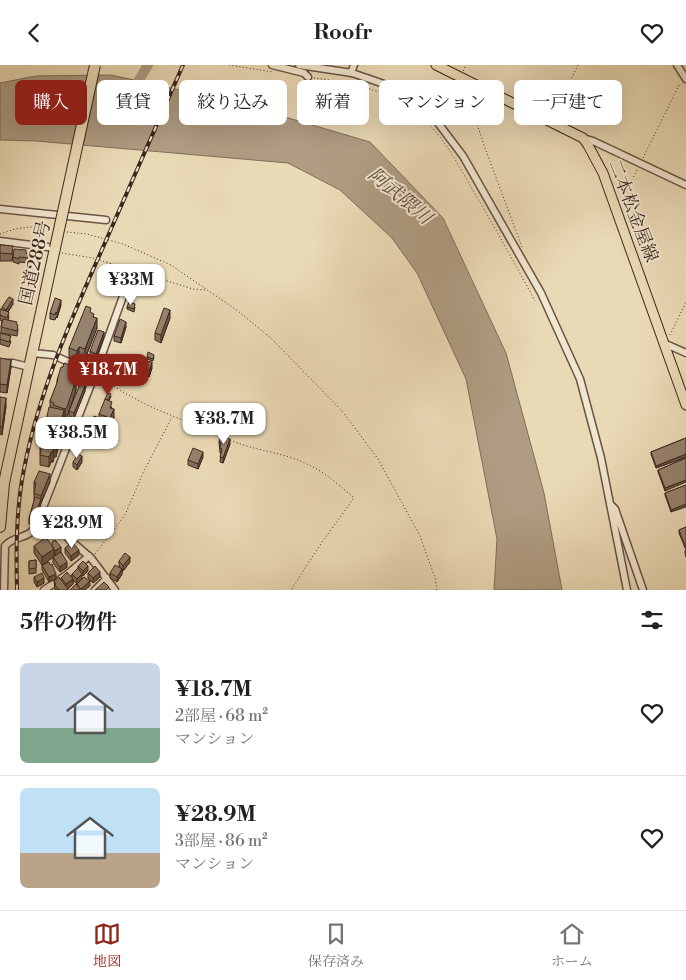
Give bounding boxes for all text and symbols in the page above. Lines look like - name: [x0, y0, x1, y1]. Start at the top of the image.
- icon: back: [20, 19, 48, 47]
- text: Roofr: [313, 19, 373, 46]
- icon: heart: [638, 19, 666, 47]
- chip: 購入: [15, 80, 87, 125]
- chip: 賃貸: [97, 80, 169, 125]
- chip: 絞り込み: [179, 80, 287, 125]
- chip: 新着: [297, 80, 369, 125]
- chip: マンション: [379, 80, 504, 125]
- chip: 一戸建て: [514, 80, 622, 125]
- street label: 二本松金屋線: [603, 156, 663, 266]
- water label: 阿武隈川: [363, 162, 438, 231]
- street label: 国道288号: [14, 218, 56, 308]
- pin: ¥33M: [101, 263, 161, 306]
- text: ¥33M: [108, 270, 154, 290]
- pin: ¥18.7M: [67, 353, 149, 396]
- text: ¥18.7M: [79, 360, 137, 380]
- pin: ¥38.7M: [183, 403, 265, 445]
- text: ¥38.7M: [194, 409, 254, 429]
- pin: ¥38.5M: [36, 417, 118, 459]
- text: ¥38.5M: [46, 423, 108, 443]
- pin: ¥28.9M: [31, 507, 113, 549]
- text: ¥28.9M: [41, 513, 103, 533]
- icon: filters: [638, 606, 666, 634]
- text: 5件の物件: [20, 610, 117, 636]
- text: ¥18.7M: [175, 677, 252, 703]
- icon: home: [60, 683, 120, 743]
- icon: heart: [638, 699, 666, 727]
- text: 2部屋 · 68 m²: [175, 706, 268, 726]
- text: マンション: [175, 729, 254, 749]
- text: ¥28.9M: [175, 802, 256, 828]
- icon: home: [60, 808, 120, 868]
- icon: heart: [638, 824, 666, 852]
- text: 3部屋 · 86 m²: [175, 831, 268, 851]
- text: マンション: [175, 854, 254, 874]
- tab: 地図: [93, 920, 121, 971]
- tab: 保存済み: [308, 920, 364, 971]
- tab: ホーム: [551, 920, 593, 971]

